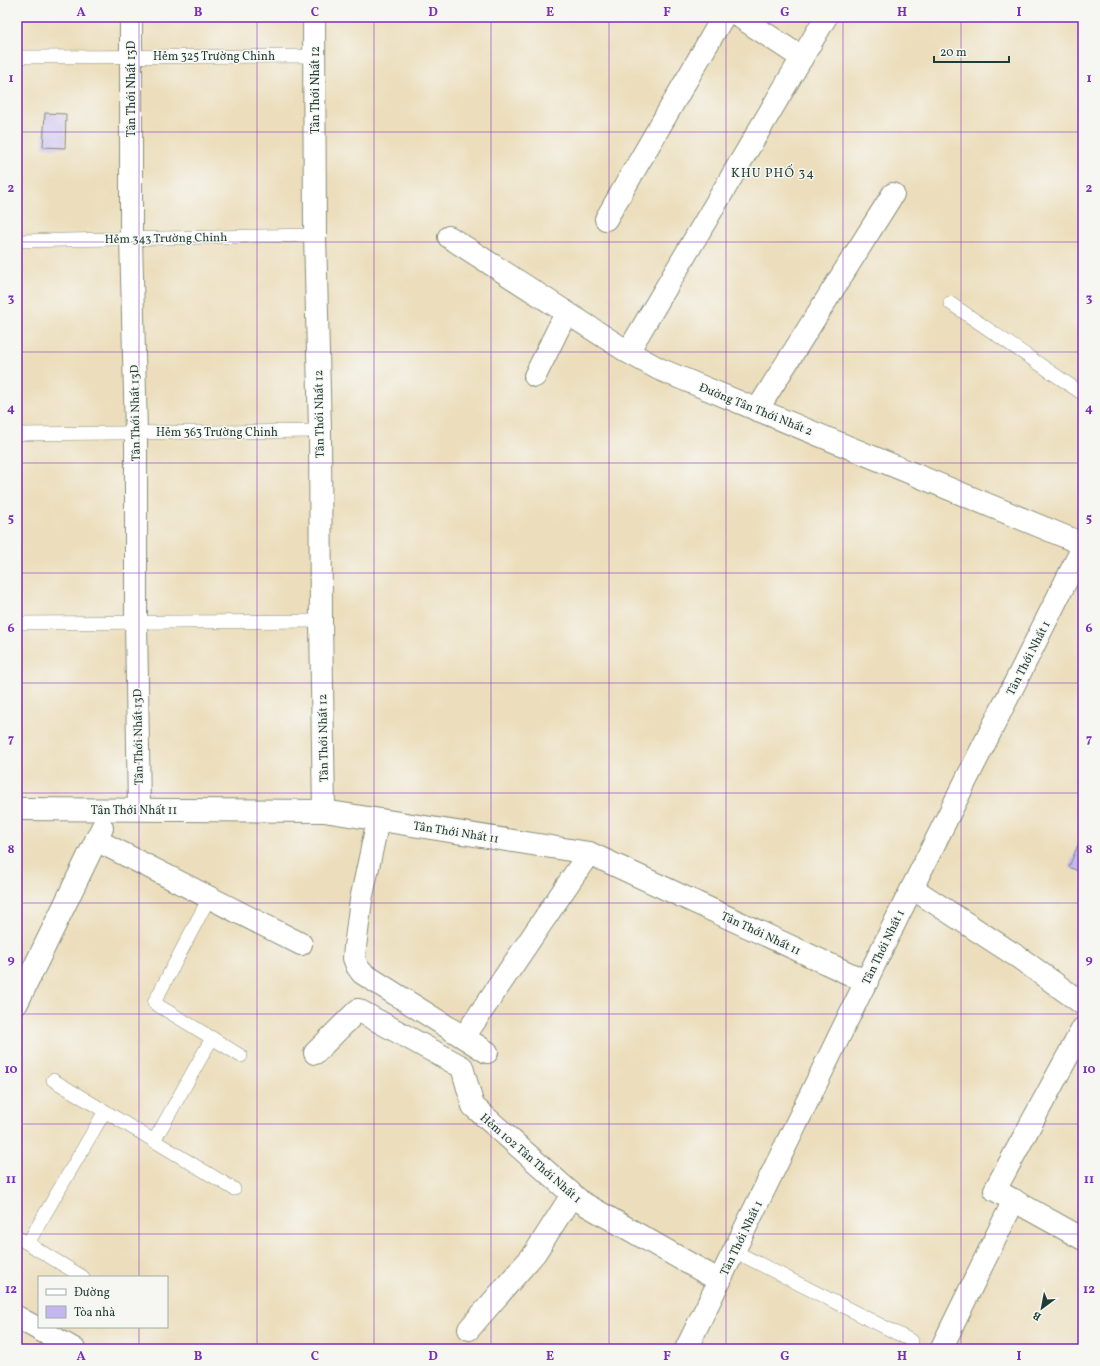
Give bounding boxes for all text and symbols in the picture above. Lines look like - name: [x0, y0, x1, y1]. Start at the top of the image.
- text: A: [76, 4, 86, 22]
- text: B: [194, 4, 203, 22]
- text: C: [311, 4, 319, 22]
- text: D: [428, 4, 438, 22]
- text: E: [546, 4, 554, 22]
- text: F: [663, 4, 671, 22]
- text: G: [780, 4, 790, 22]
- text: H: [897, 4, 907, 22]
- text: I: [1017, 4, 1022, 22]
- scale bar: [934, 38, 1009, 64]
- street label: Tân Thới Nhất 13D: [124, 40, 140, 137]
- text: 20 m: [940, 45, 967, 61]
- street label: Tân Thới Nhất 12: [308, 46, 324, 134]
- street label: Hẻm 325 Trường Chinh: [153, 49, 275, 65]
- text: 1: [8, 70, 14, 88]
- text: 1: [1086, 70, 1092, 88]
- district label: KHU PHỐ 34: [731, 164, 815, 183]
- text: 2: [8, 180, 15, 198]
- text: 2: [1086, 180, 1093, 198]
- street label: Hẻm 343 Trường Chinh: [105, 230, 228, 248]
- text: 3: [8, 290, 15, 308]
- text: 3: [1086, 290, 1093, 308]
- street label: Tân Thới Nhất 13D: [127, 364, 145, 461]
- street label: Tân Thới Nhất 12: [311, 370, 329, 458]
- street label: Đường Tân Thới Nhất 2: [696, 380, 815, 440]
- text: 4: [7, 400, 15, 418]
- text: 4: [1085, 400, 1093, 418]
- street label: Hẻm 363 Trường Chinh: [156, 425, 278, 441]
- text: 5: [8, 510, 14, 528]
- text: 5: [1086, 510, 1092, 528]
- street label: Tân Thới Nhất 1: [1003, 618, 1055, 698]
- text: 6: [7, 620, 15, 638]
- text: 6: [1085, 620, 1093, 638]
- street label: Tân Thới Nhất 13D: [130, 688, 148, 785]
- street label: Tân Thới Nhất 12: [315, 694, 333, 782]
- text: 7: [8, 731, 14, 749]
- text: 7: [1086, 731, 1092, 749]
- street label: Tân Thới Nhất 11: [91, 803, 177, 819]
- street label: Tân Thới Nhất 11: [412, 818, 500, 848]
- text: 8: [7, 841, 15, 859]
- text: 8: [1085, 841, 1093, 859]
- street label: Tân Thới Nhất 1: [859, 907, 909, 988]
- street label: Tân Thới Nhất 11: [718, 908, 803, 959]
- text: 9: [7, 951, 15, 969]
- text: 9: [1085, 951, 1093, 969]
- text: 10: [4, 1061, 18, 1079]
- text: 10: [1082, 1061, 1096, 1079]
- street label: Hẻm 102 Tân Thới Nhất 1: [476, 1110, 585, 1207]
- text: 11: [6, 1171, 16, 1189]
- text: 11: [1084, 1171, 1094, 1189]
- street label: Tân Thới Nhất 1: [717, 1198, 767, 1279]
- legend: [38, 1276, 168, 1328]
- text: 12: [5, 1281, 17, 1299]
- text: 12: [1083, 1281, 1095, 1299]
- text: Đường: [74, 1285, 110, 1301]
- north arrow: [1022, 1288, 1062, 1328]
- text: Tòa nhà: [74, 1305, 115, 1321]
- text: B: [1030, 1307, 1045, 1324]
- text: A: [76, 1348, 86, 1366]
- text: B: [194, 1348, 203, 1366]
- text: C: [311, 1348, 319, 1366]
- text: D: [428, 1348, 438, 1366]
- text: E: [546, 1348, 554, 1366]
- text: F: [663, 1348, 671, 1366]
- text: G: [780, 1348, 790, 1366]
- text: H: [897, 1348, 907, 1366]
- text: I: [1017, 1348, 1022, 1366]

